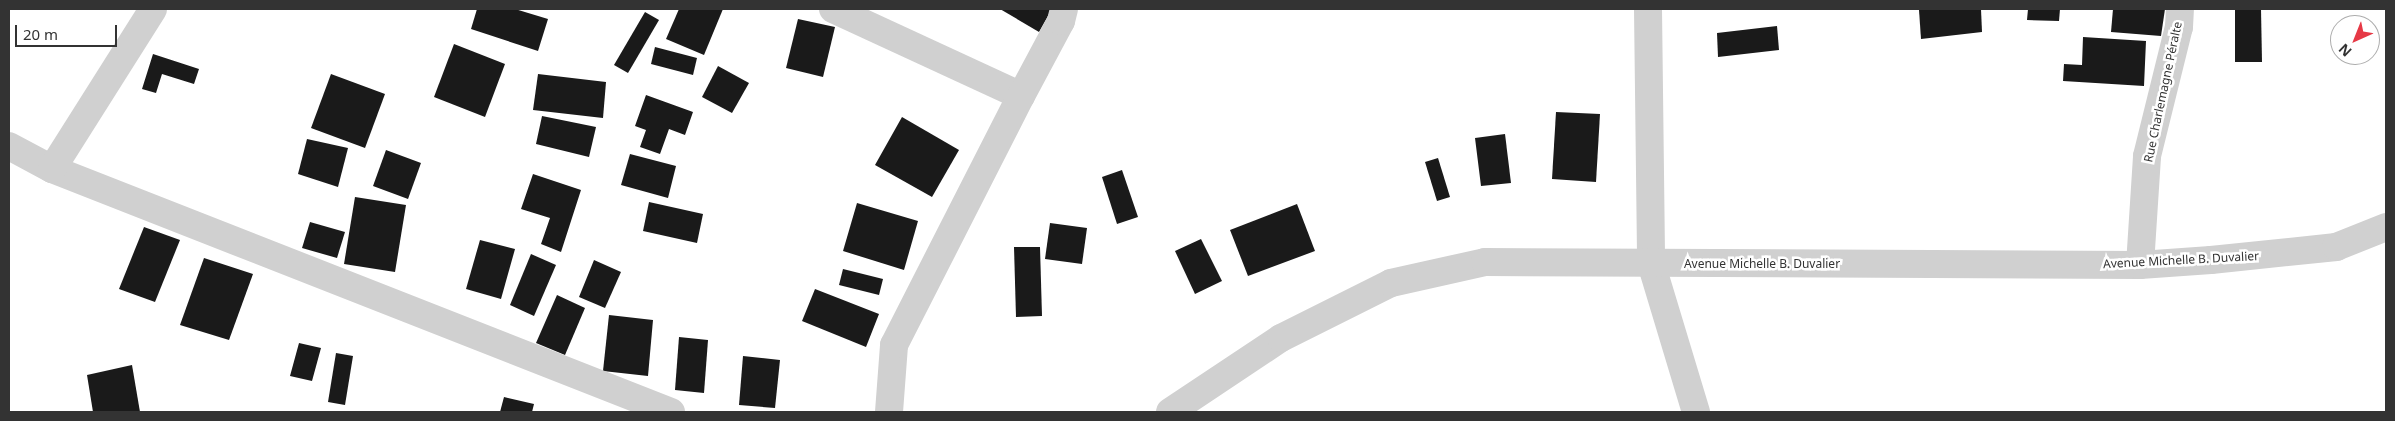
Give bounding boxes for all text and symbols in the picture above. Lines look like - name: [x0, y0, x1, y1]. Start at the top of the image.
- scale bar: [18, 15, 120, 47]
- north arrow: [2330, 15, 2380, 65]
- street label: Rue Charlemagne Péralte: [2141, 20, 2185, 164]
- text: 20 m: [23, 24, 58, 44]
- text: N: [2334, 40, 2356, 61]
- street label: Avenue Michelle B. Duvalier: [2103, 249, 2259, 271]
- street label: Avenue Michelle B. Duvalier: [1684, 257, 1840, 271]

